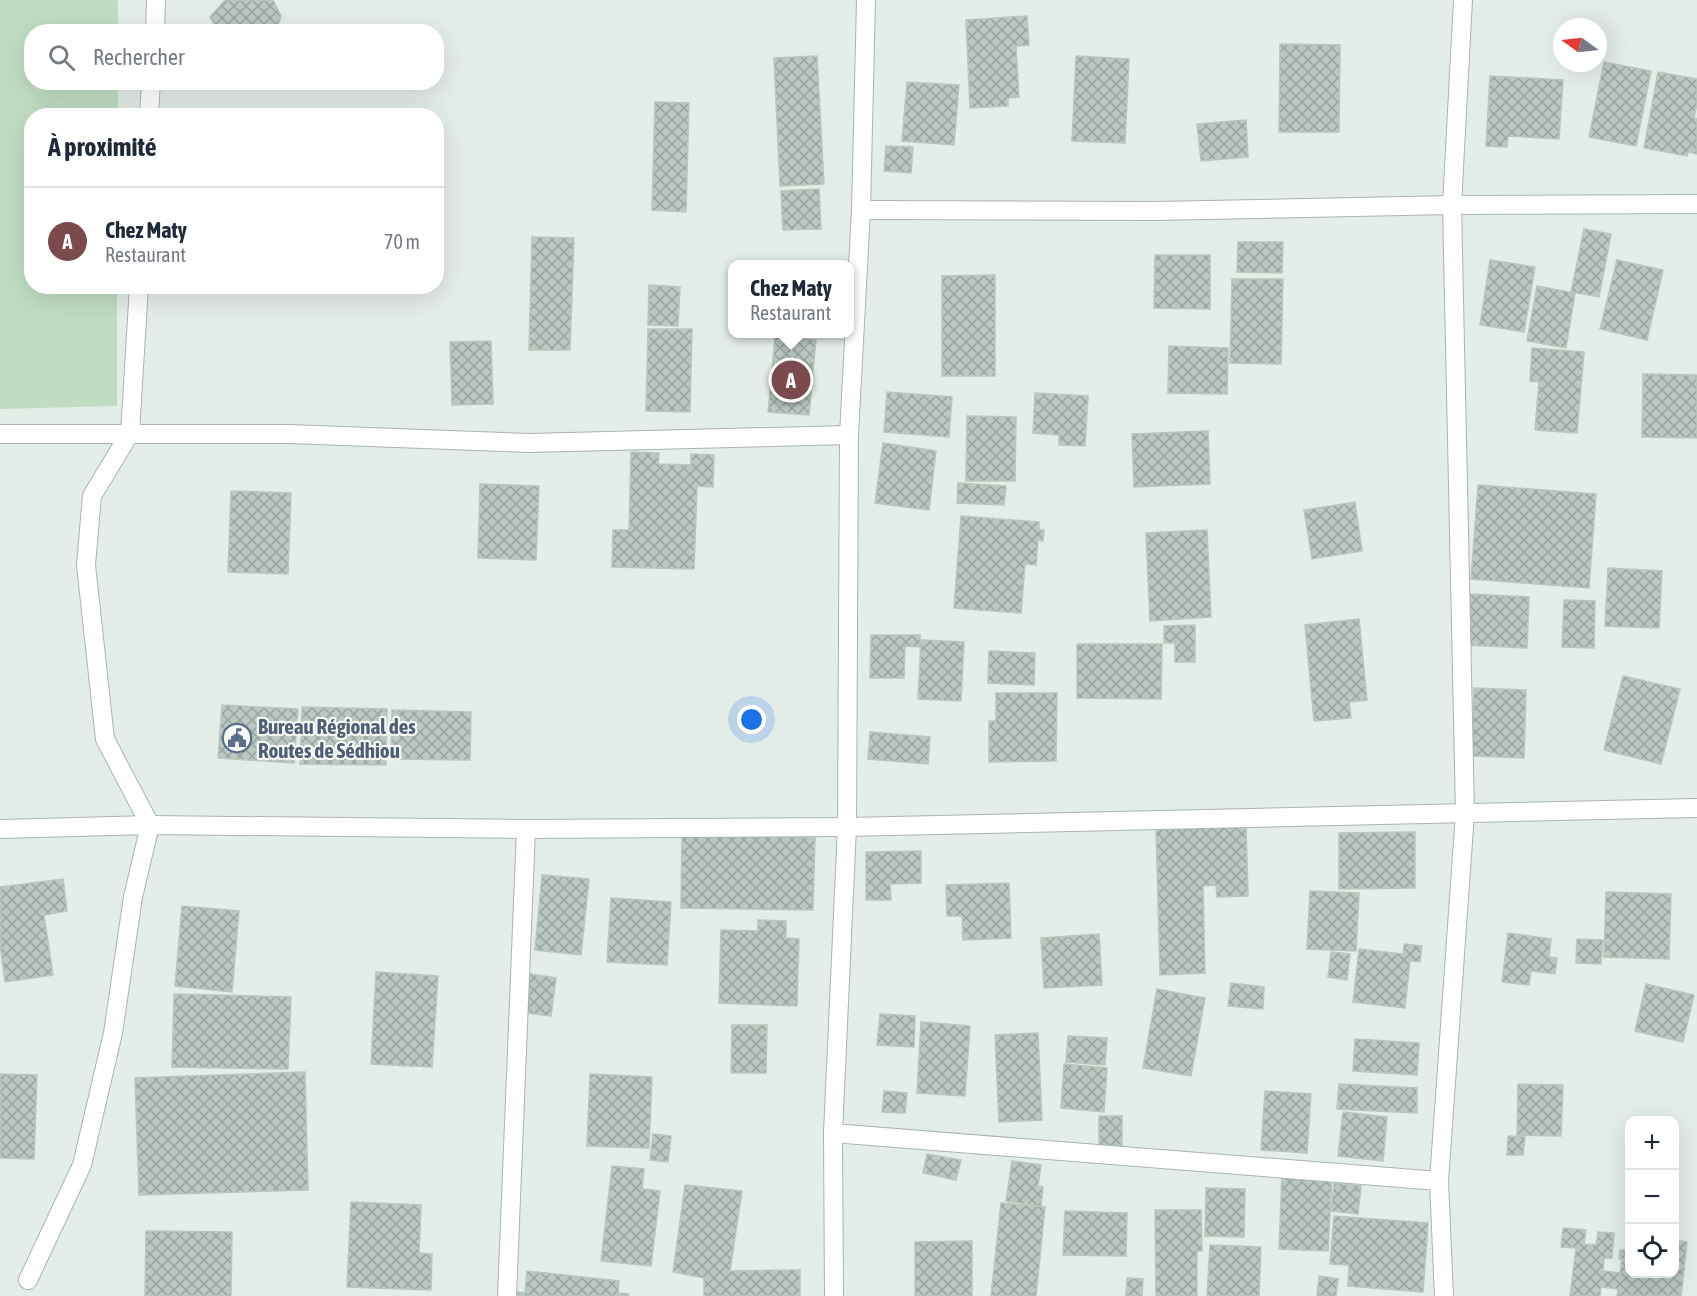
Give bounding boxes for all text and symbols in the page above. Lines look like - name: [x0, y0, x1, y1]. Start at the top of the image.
- north arrow: [1553, 18, 1607, 72]
- search box: [24, 24, 444, 90]
- icon: search: [45, 41, 78, 74]
- text: Rechercher: [93, 44, 184, 70]
- text: À proximité: [48, 132, 156, 162]
- text: Chez Maty: [105, 217, 187, 243]
- text: A: [63, 230, 72, 253]
- text: 70 m: [384, 230, 420, 253]
- text: Restaurant: [105, 243, 186, 266]
- popup: [728, 260, 854, 338]
- text: Chez Maty: [750, 275, 832, 301]
- text: Restaurant: [750, 301, 831, 324]
- pin: A: [772, 358, 810, 403]
- your location: [737, 705, 766, 734]
- place label: Bureau Régional des Routes de Sédhiou: [258, 714, 416, 762]
- public building icon: Bureau Régional des Routes de Sédhiou: [221, 722, 253, 754]
- map controls: [1625, 1116, 1679, 1278]
- button: +: [1625, 1116, 1679, 1170]
- button: −: [1625, 1170, 1679, 1224]
- button: locate: [1625, 1224, 1679, 1278]

